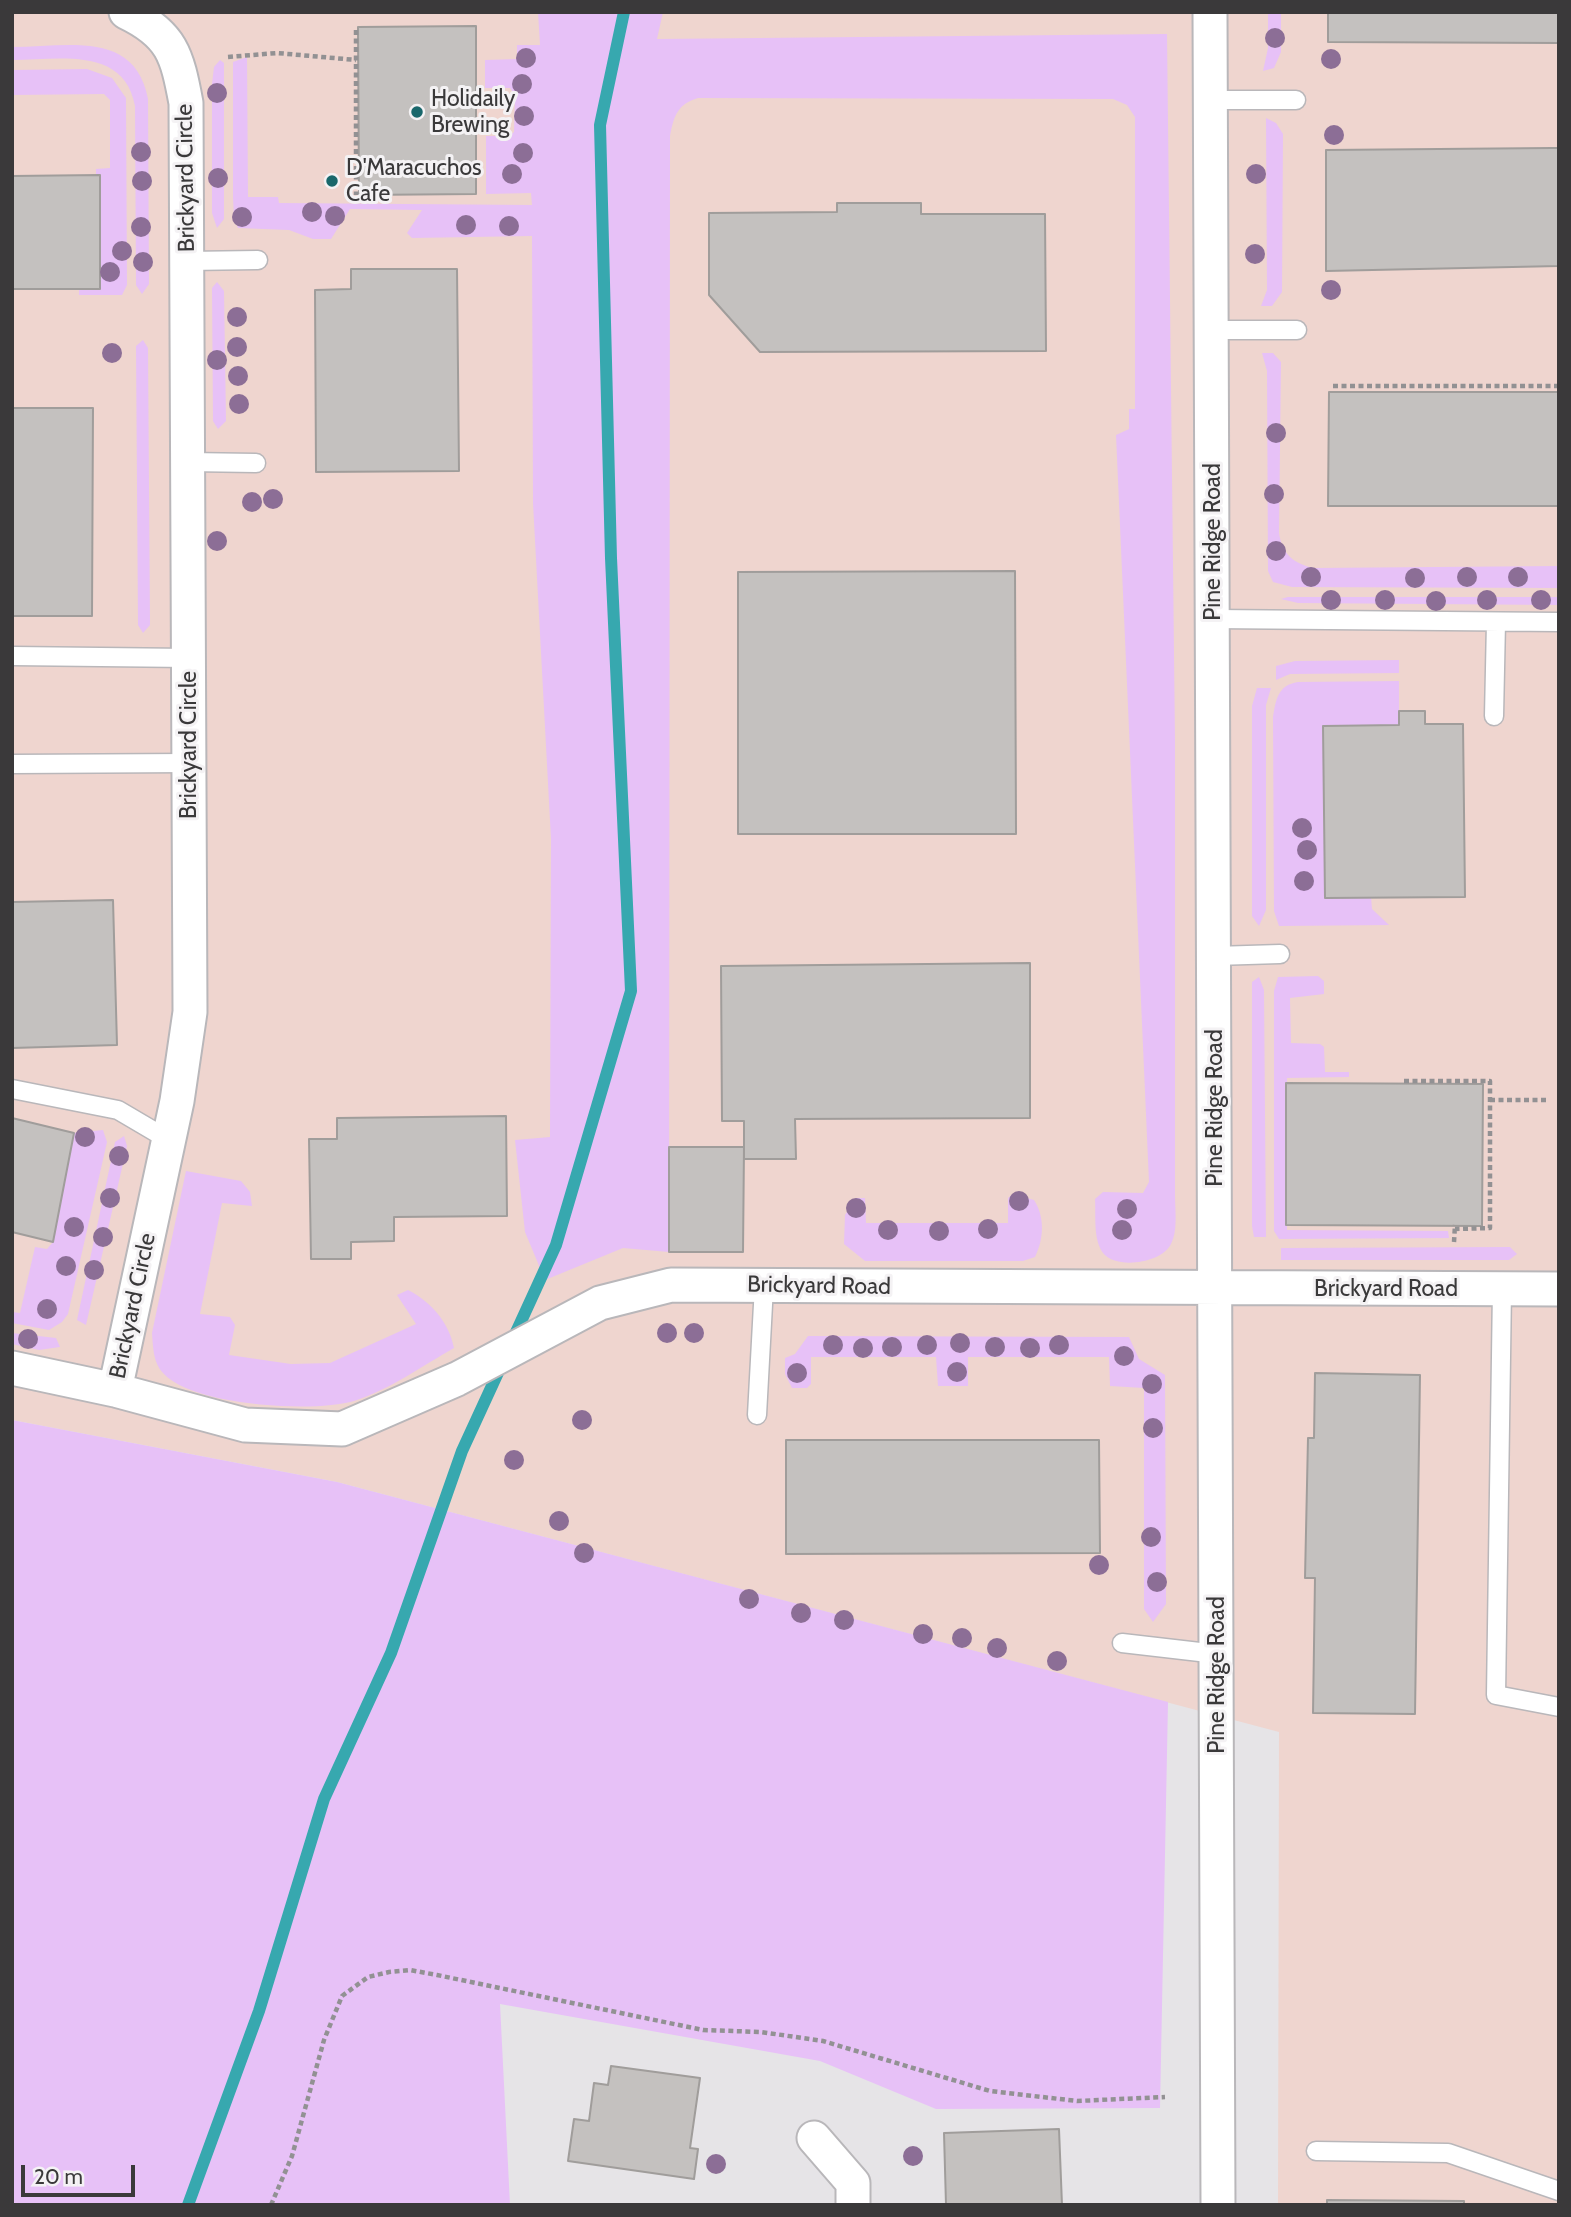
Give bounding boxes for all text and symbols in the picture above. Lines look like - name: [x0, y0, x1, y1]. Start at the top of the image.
- place label: Holidaily Brewing: [431, 85, 515, 139]
- street label: Brickyard Circle: [171, 104, 201, 252]
- marker: Holidaily Brewing: [409, 104, 425, 120]
- place label: D'Maracuchos Cafe: [346, 154, 482, 208]
- marker: D'Maracuchos Cafe: [324, 173, 340, 189]
- street label: Pine Ridge Road: [1199, 463, 1227, 621]
- street label: Brickyard Circle: [175, 671, 203, 819]
- street label: Pine Ridge Road: [1201, 1029, 1229, 1187]
- street label: Brickyard Circle: [104, 1231, 162, 1381]
- street label: Brickyard Road: [747, 1271, 891, 1301]
- street label: Brickyard Road: [1314, 1275, 1458, 1303]
- street label: Pine Ridge Road: [1203, 1596, 1231, 1754]
- scale bar: [24, 2150, 138, 2194]
- text: 20 m: [34, 2164, 83, 2189]

